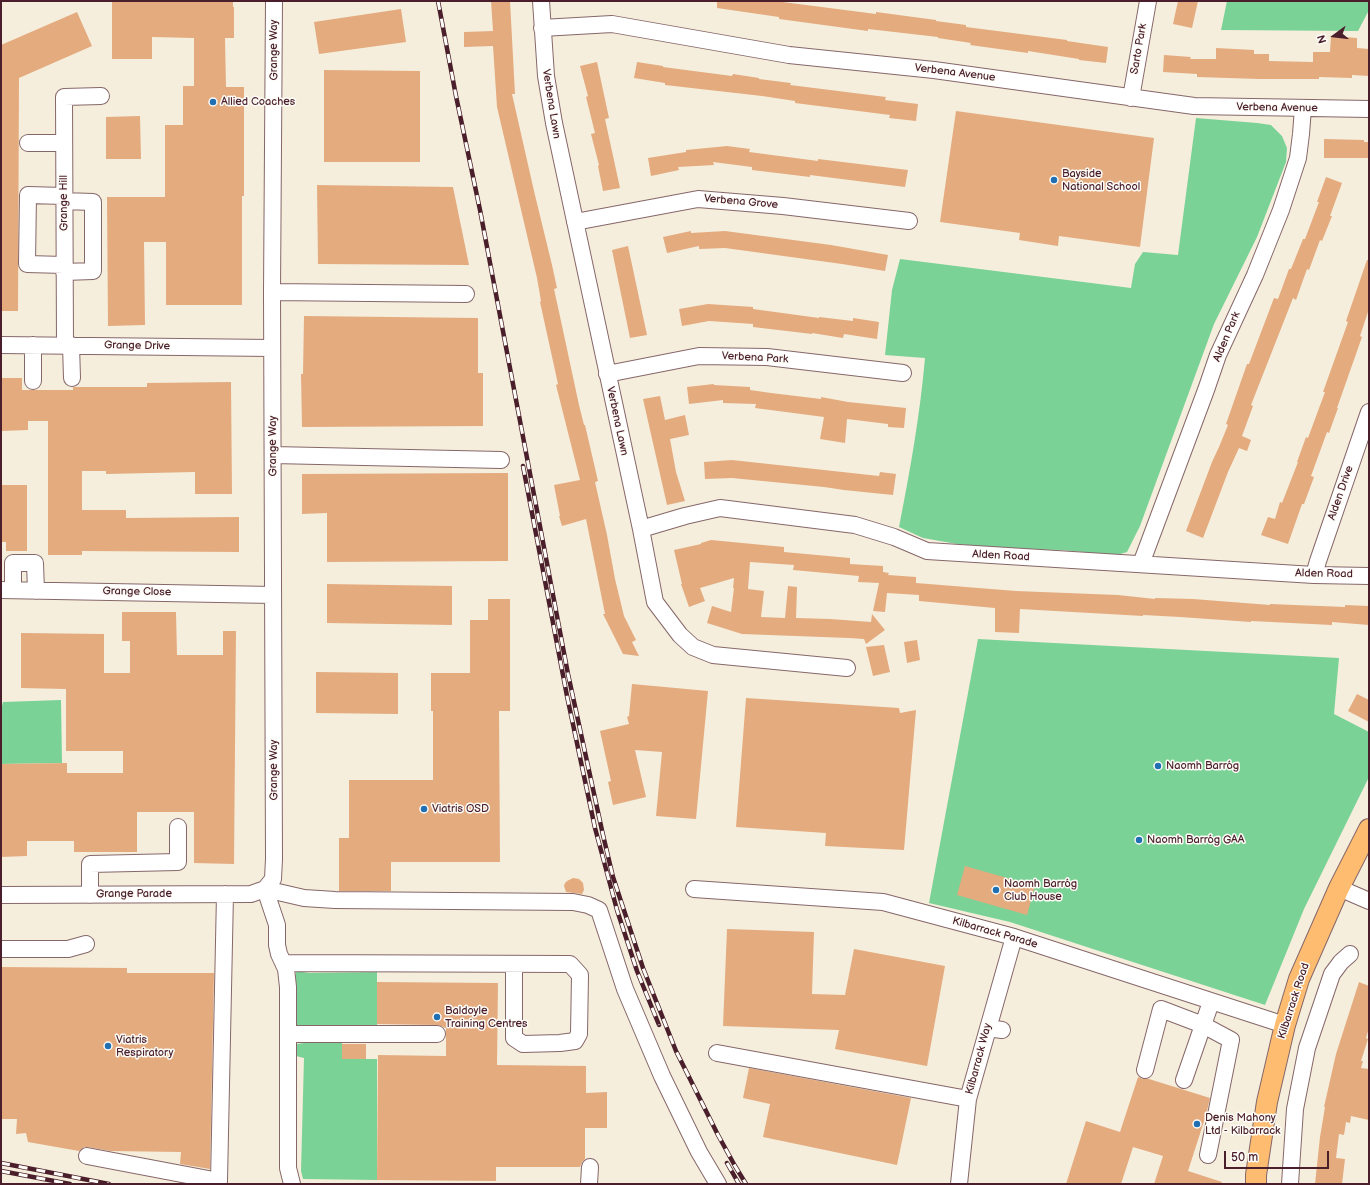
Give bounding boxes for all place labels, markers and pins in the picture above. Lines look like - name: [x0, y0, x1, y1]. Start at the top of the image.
- place label: Allied Coaches: [221, 95, 295, 109]
- marker: Allied Coaches: [208, 97, 218, 107]
- place label: Bayside National School: [1062, 167, 1140, 193]
- marker: Bayside National School: [1049, 175, 1059, 185]
- place label: Naomh Barróg: [1166, 759, 1239, 773]
- marker: Naomh Barróg: [1153, 761, 1163, 771]
- place label: Viatris OSD: [432, 802, 489, 816]
- marker: Viatris OSD: [419, 804, 429, 814]
- place label: Naomh Barróg GAA: [1147, 833, 1244, 847]
- marker: Naomh Barróg GAA: [1134, 835, 1144, 845]
- place label: Naomh Barróg Club House: [1004, 877, 1077, 903]
- marker: Naomh Barróg Club House: [991, 885, 1001, 895]
- place label: Baldoyle Training Centres: [445, 1004, 528, 1030]
- marker: Baldoyle Training Centres: [432, 1012, 442, 1022]
- place label: Viatris Respiratory: [116, 1033, 174, 1059]
- marker: Viatris Respiratory: [103, 1041, 113, 1051]
- place label: Denis Mahony Ltd - Kilbarrack: [1205, 1111, 1280, 1137]
- marker: Denis Mahony Ltd - Kilbarrack: [1192, 1119, 1202, 1129]

